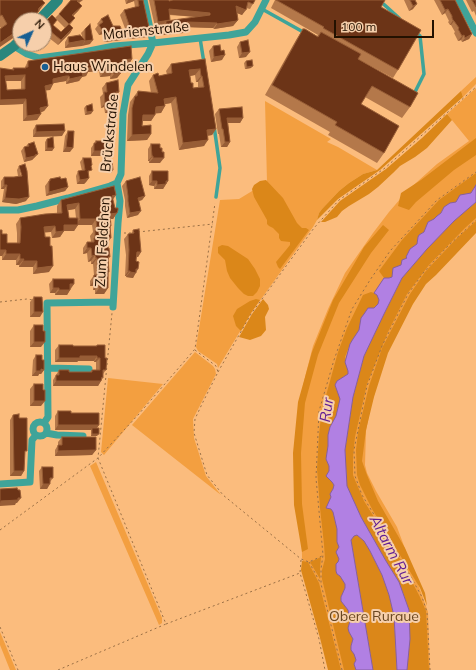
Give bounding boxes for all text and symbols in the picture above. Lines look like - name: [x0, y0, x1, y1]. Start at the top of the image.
- north arrow: [12, 12, 52, 52]
- scale bar: [336, 12, 436, 38]
- text: N: [32, 16, 48, 32]
- street label: Marienstraße: [102, 18, 190, 44]
- text: 100 m: [341, 19, 376, 34]
- place label: Haus Windelen: [53, 59, 153, 75]
- marker: Haus Windelen: [40, 62, 50, 72]
- street label: Brückstraße: [98, 93, 122, 173]
- street label: Zum Feldchen: [92, 197, 114, 287]
- water label: Rur: [316, 397, 338, 423]
- water label: Altarm Rur: [365, 512, 417, 588]
- park label: Obere Ruraue: [329, 609, 419, 625]

